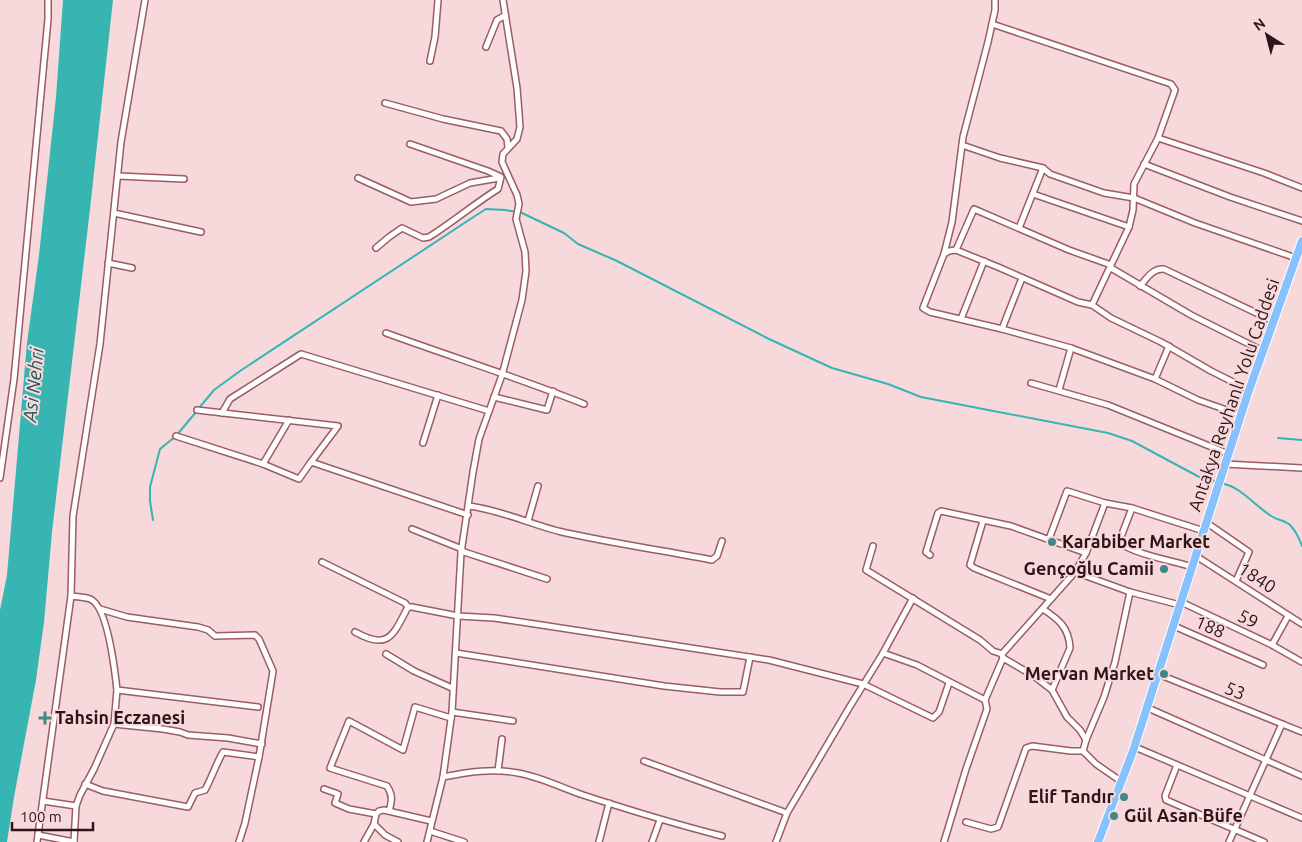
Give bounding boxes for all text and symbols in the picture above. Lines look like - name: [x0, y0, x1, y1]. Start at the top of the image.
- north arrow: [1242, 10, 1292, 60]
- text: N: [1250, 15, 1268, 34]
- street label: Antakya Reyhanlı Yolu Caddesi: [1184, 276, 1282, 514]
- water label: Asi Nehri: [18, 346, 48, 424]
- place label: Karabiber Market: [1062, 531, 1210, 551]
- marker: Karabiber Market: [1046, 536, 1058, 548]
- place label: Gençoğlu Camii: [1024, 558, 1154, 579]
- street label: 1840: [1235, 558, 1280, 597]
- marker: Gençoğlu Camii: [1158, 563, 1170, 575]
- street label: 59: [1235, 605, 1262, 632]
- street label: 188: [1192, 611, 1228, 641]
- place label: Mervan Market: [1025, 663, 1154, 683]
- marker: Mervan Market: [1158, 668, 1170, 680]
- street label: 53: [1222, 677, 1249, 703]
- place label: Tahsin Eczanesi: [55, 707, 185, 727]
- marker: Tahsin Eczanesi: [39, 712, 51, 724]
- place label: Elif Tandır: [1028, 786, 1115, 806]
- marker: Elif Tandır: [1118, 791, 1130, 803]
- scale bar: [12, 800, 94, 832]
- place label: Gül Asan Büfe: [1124, 805, 1243, 825]
- text: 100 m: [20, 808, 62, 825]
- marker: Gül Asan Büfe: [1108, 810, 1120, 822]

